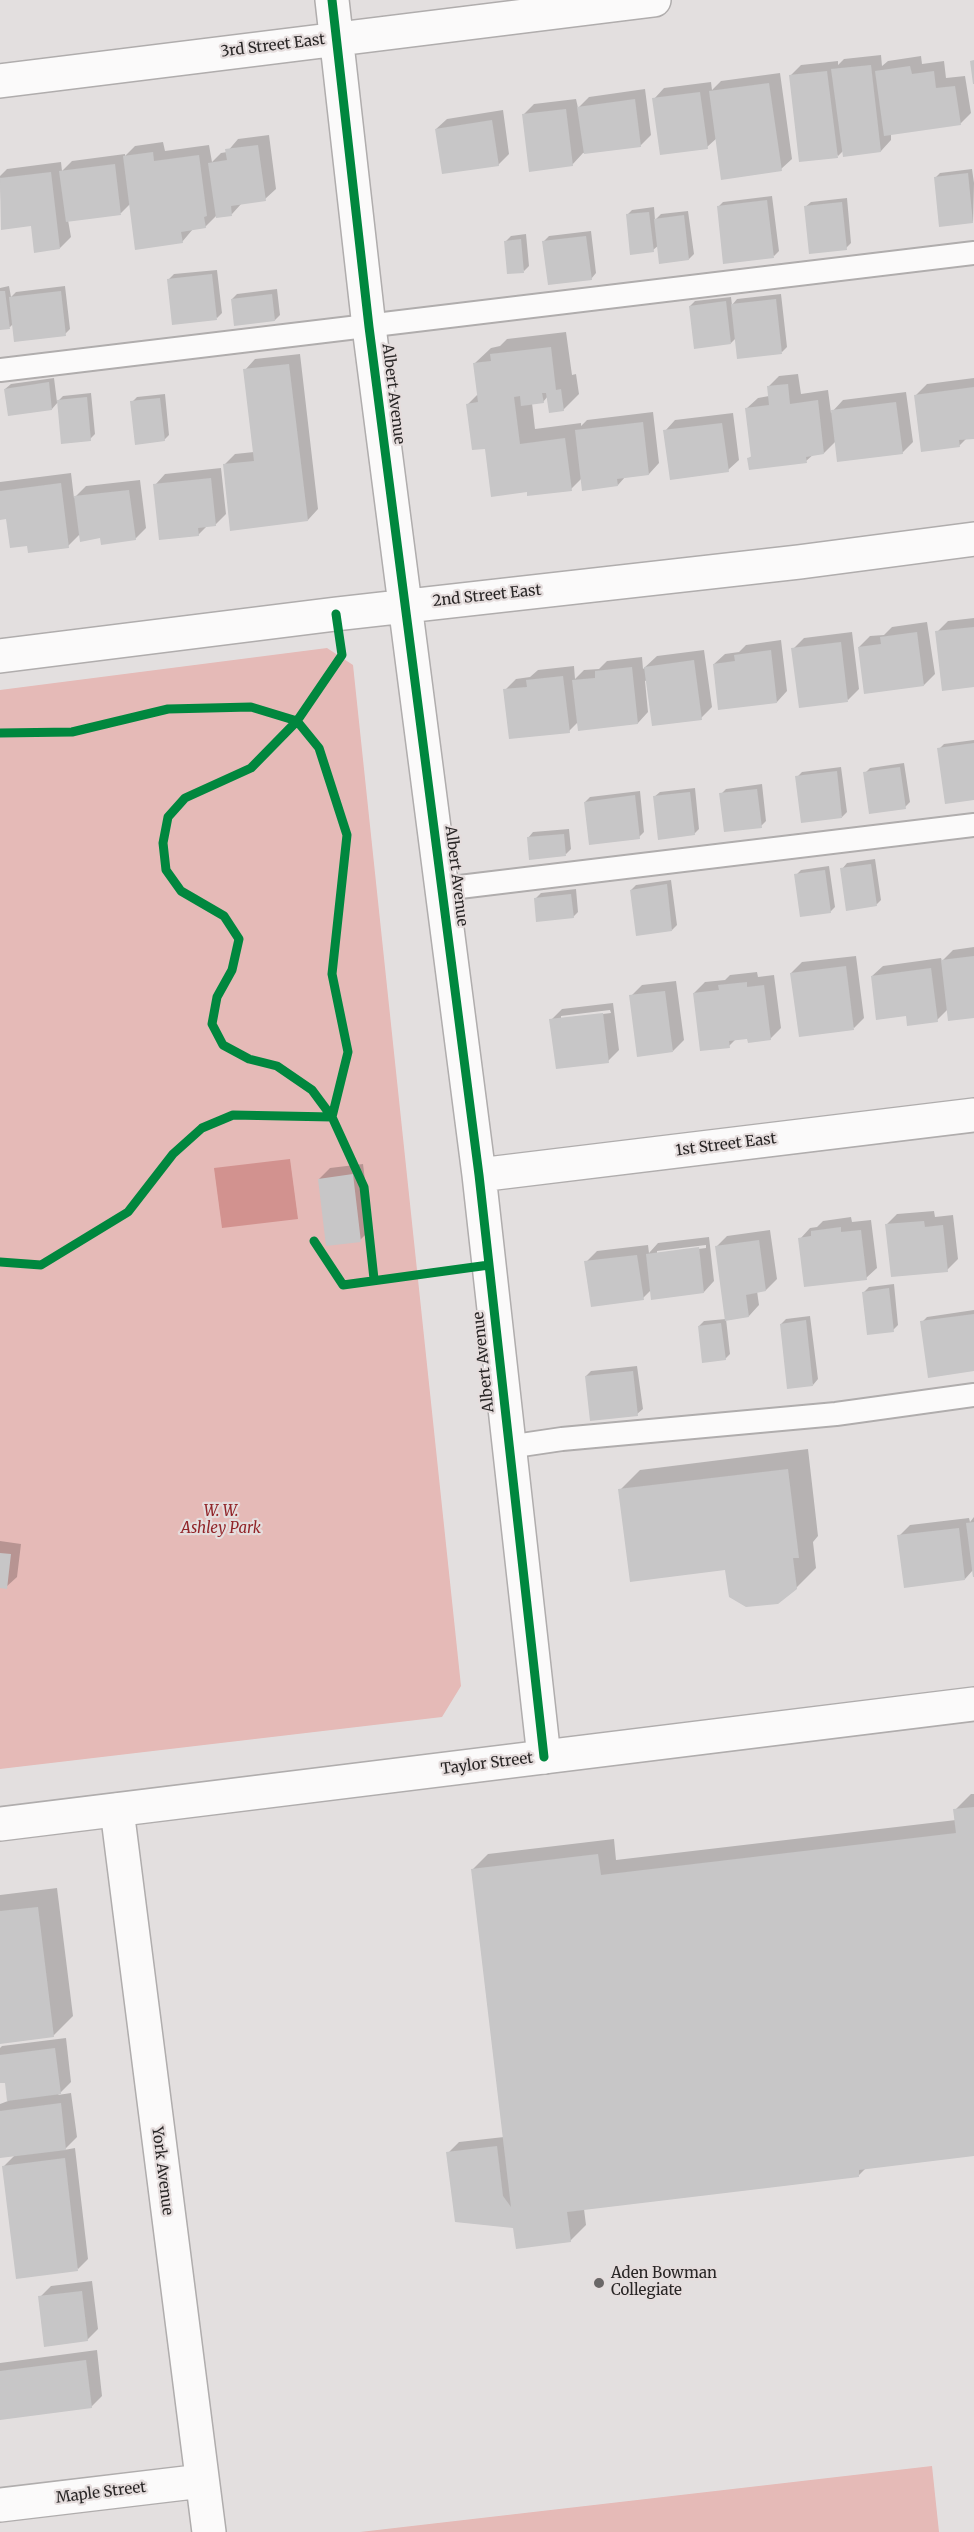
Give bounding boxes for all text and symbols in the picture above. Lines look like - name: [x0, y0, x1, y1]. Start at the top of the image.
- street label: 3rd Street East: [220, 31, 326, 61]
- street label: Albert Avenue: [378, 343, 408, 445]
- street label: 2nd Street East: [432, 581, 542, 611]
- street label: Albert Avenue: [441, 825, 471, 927]
- street label: 1st Street East: [675, 1130, 777, 1160]
- street label: Albert Avenue: [470, 1311, 498, 1413]
- park label: W. W. Ashley Park: [181, 1503, 261, 1538]
- street label: Taylor Street: [440, 1749, 534, 1779]
- street label: York Avenue: [148, 2126, 176, 2216]
- place label: Aden Bowman Collegiate: [611, 2265, 717, 2300]
- marker: Aden Bowman Collegiate: [592, 2276, 606, 2290]
- street label: Maple Street: [55, 2479, 147, 2507]

